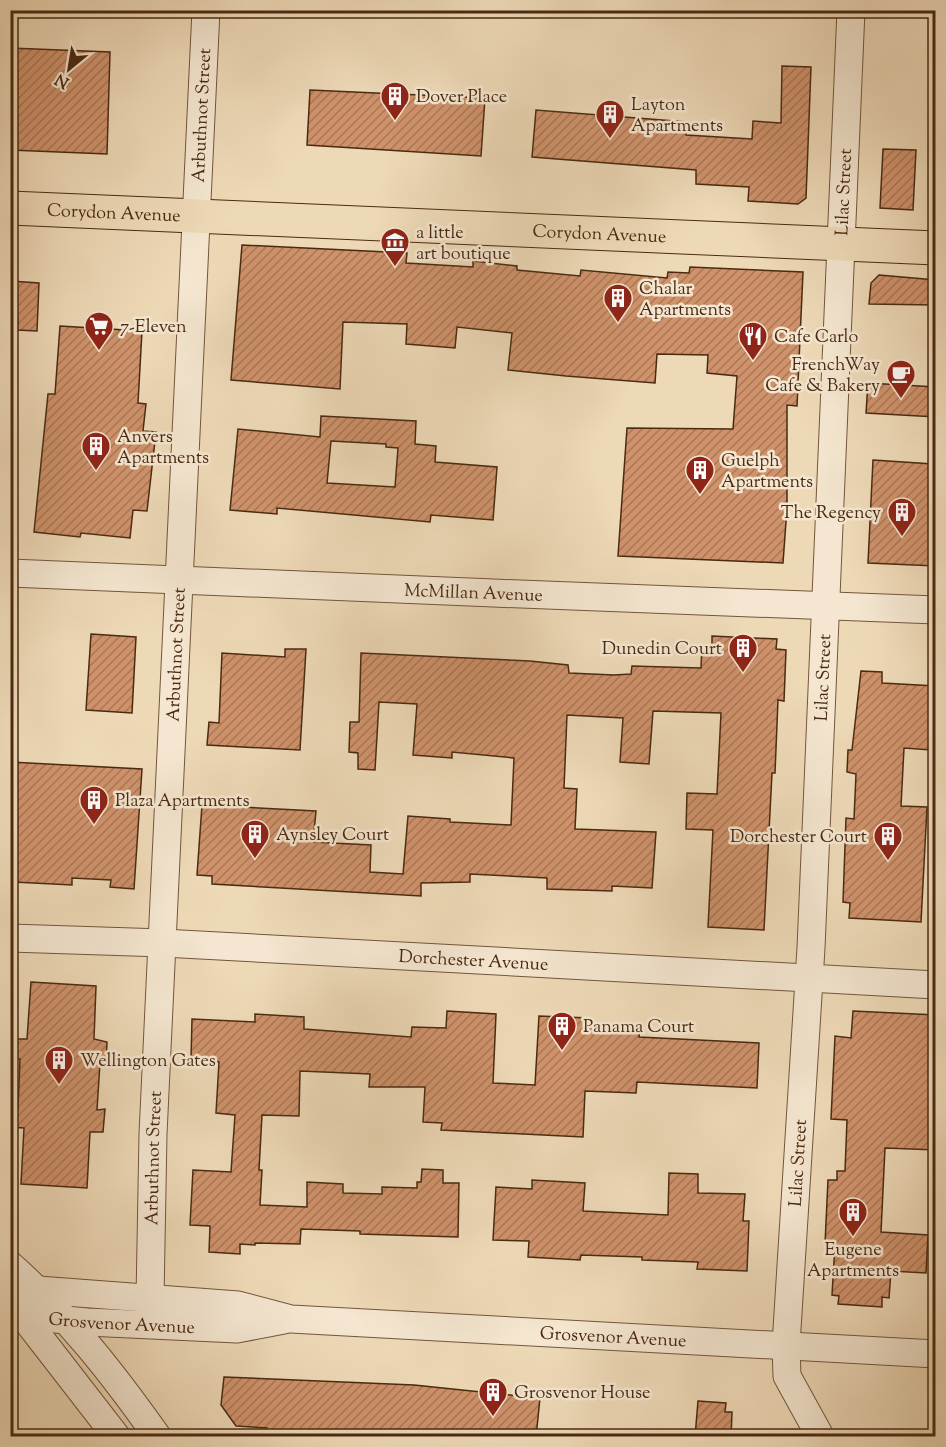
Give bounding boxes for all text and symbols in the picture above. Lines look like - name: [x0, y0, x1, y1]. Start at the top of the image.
- north arrow: [39, 39, 99, 99]
- street label: Arbuthnot Street: [187, 47, 219, 183]
- text: N: [51, 67, 74, 93]
- building icon: Dover Place: [379, 80, 411, 122]
- place label: Dover Place: [416, 85, 507, 111]
- place label: Layton Apartments: [631, 93, 723, 140]
- building icon: Layton Apartments: [594, 98, 626, 140]
- street label: Lilac Street: [830, 148, 860, 236]
- street label: Corydon Avenue: [46, 199, 181, 230]
- street label: Corydon Avenue: [532, 220, 667, 251]
- place label: a little art boutique: [416, 221, 511, 268]
- museum icon: a little art boutique: [379, 226, 411, 268]
- place label: Chalar Apartments: [639, 277, 731, 324]
- building icon: Chalar Apartments: [602, 282, 634, 324]
- supermarket icon: 7-Eleven: [83, 310, 115, 352]
- place label: 7-Eleven: [120, 315, 187, 341]
- restaurant icon: Cafe Carlo: [737, 320, 769, 362]
- place label: Cafe Carlo: [774, 325, 858, 351]
- place label: FrenchWay Cafe & Bakery: [765, 353, 880, 400]
- cafe icon: FrenchWay Cafe & Bakery: [885, 358, 917, 400]
- place label: Anvers Apartments: [117, 425, 209, 472]
- building icon: Anvers Apartments: [80, 430, 112, 472]
- place label: Guelph Apartments: [721, 449, 813, 496]
- building icon: Guelph Apartments: [684, 454, 716, 496]
- building icon: The Regency: [886, 496, 918, 538]
- place label: The Regency: [781, 501, 881, 527]
- street label: McMillan Avenue: [404, 579, 543, 610]
- street label: Arbuthnot Street: [161, 587, 194, 722]
- building icon: Dunedin Court: [727, 632, 759, 674]
- street label: Lilac Street: [810, 633, 839, 722]
- place label: Dunedin Court: [602, 637, 722, 663]
- building icon: Plaza Apartments: [78, 784, 110, 826]
- place label: Plaza Apartments: [115, 789, 250, 815]
- building icon: Aynsley Court: [239, 818, 271, 860]
- building icon: Dorchester Court: [872, 820, 904, 862]
- place label: Aynsley Court: [276, 823, 389, 849]
- place label: Dorchester Court: [730, 825, 867, 851]
- street label: Dorchester Avenue: [398, 945, 549, 979]
- building icon: Panama Court: [546, 1010, 578, 1052]
- place label: Panama Court: [583, 1015, 694, 1041]
- building icon: Wellington Gates: [43, 1044, 75, 1086]
- place label: Wellington Gates: [80, 1049, 216, 1075]
- street label: Arbuthnot Street: [140, 1090, 170, 1226]
- street label: Lilac Street: [784, 1118, 815, 1207]
- building icon: Eugene Apartments: [837, 1196, 869, 1238]
- place label: Eugene Apartments: [807, 1238, 899, 1285]
- street label: Grosvenor Avenue: [47, 1307, 196, 1342]
- street label: Grosvenor Avenue: [539, 1322, 687, 1355]
- building icon: Grosvenor House: [477, 1376, 509, 1418]
- place label: Grosvenor House: [514, 1381, 650, 1407]

